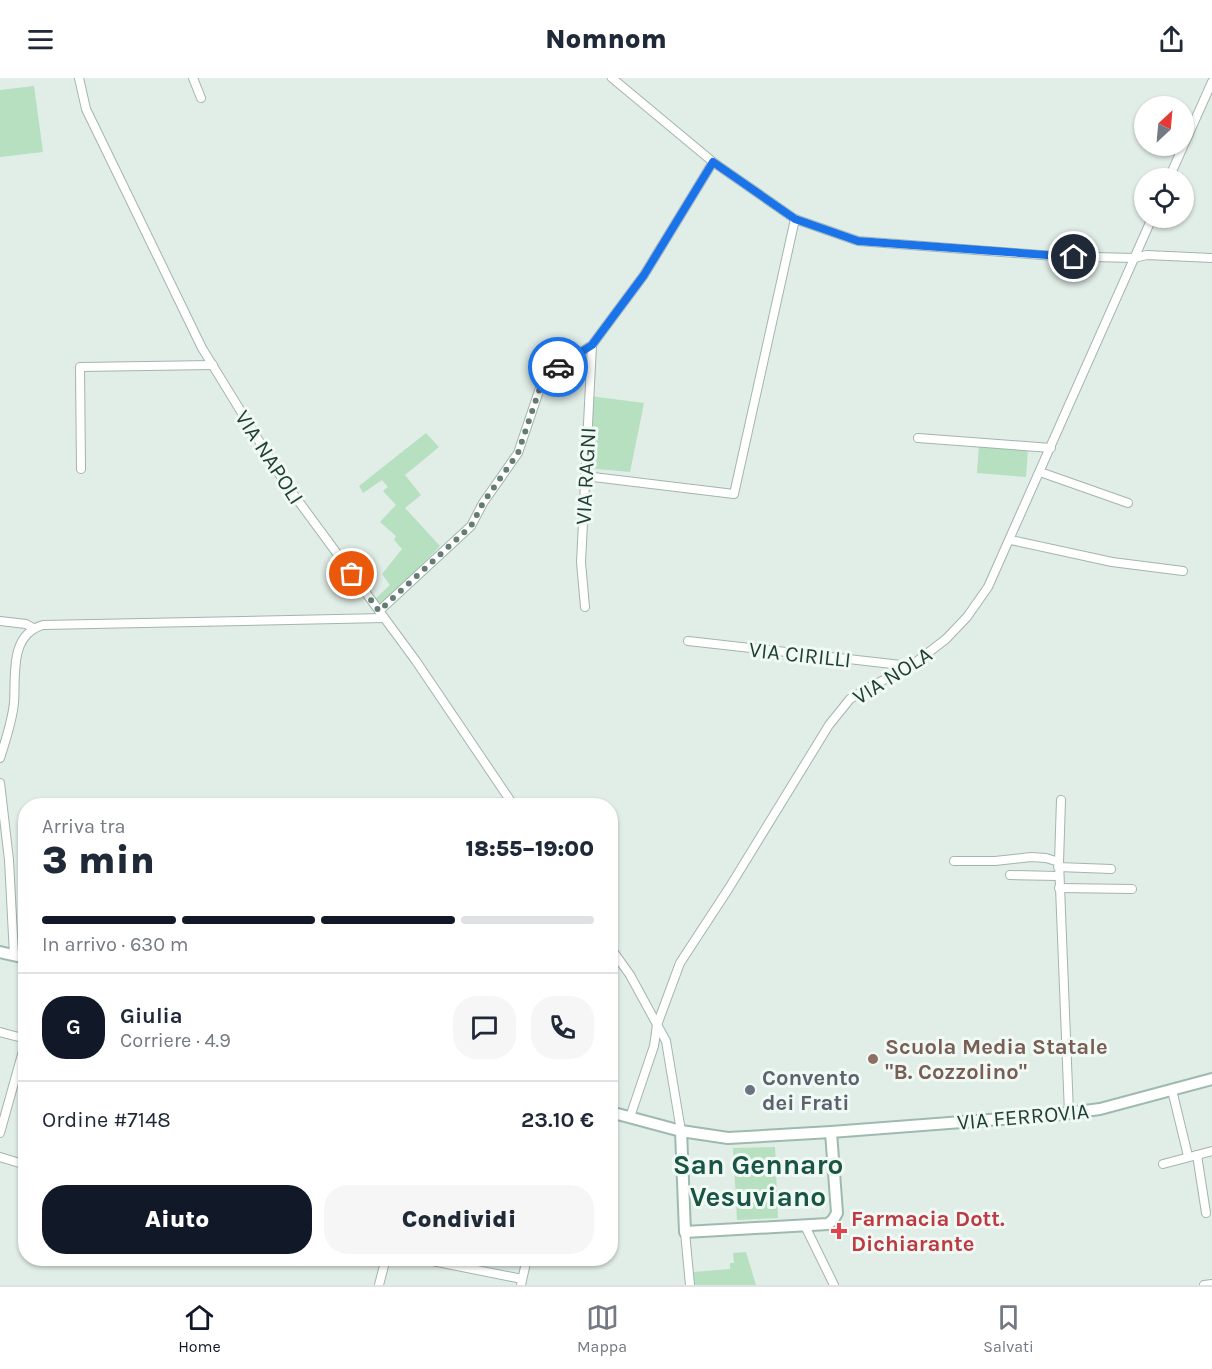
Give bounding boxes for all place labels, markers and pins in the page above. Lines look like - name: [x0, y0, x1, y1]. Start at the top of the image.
- pin: [1048, 231, 1099, 282]
- pin: [326, 548, 377, 599]
- place label: Scuola Media Statale "B. Cozzolino": [885, 1034, 1108, 1085]
- marker: Scuola Media Statale "B. Cozzolino": [866, 1052, 880, 1066]
- place label: Convento dei Frati: [762, 1065, 860, 1116]
- marker: Convento dei Frati: [743, 1083, 757, 1097]
- place label: Farmacia Dott. Dichiarante: [851, 1206, 1005, 1257]
- marker: Farmacia Dott. Dichiarante: [832, 1224, 846, 1238]

